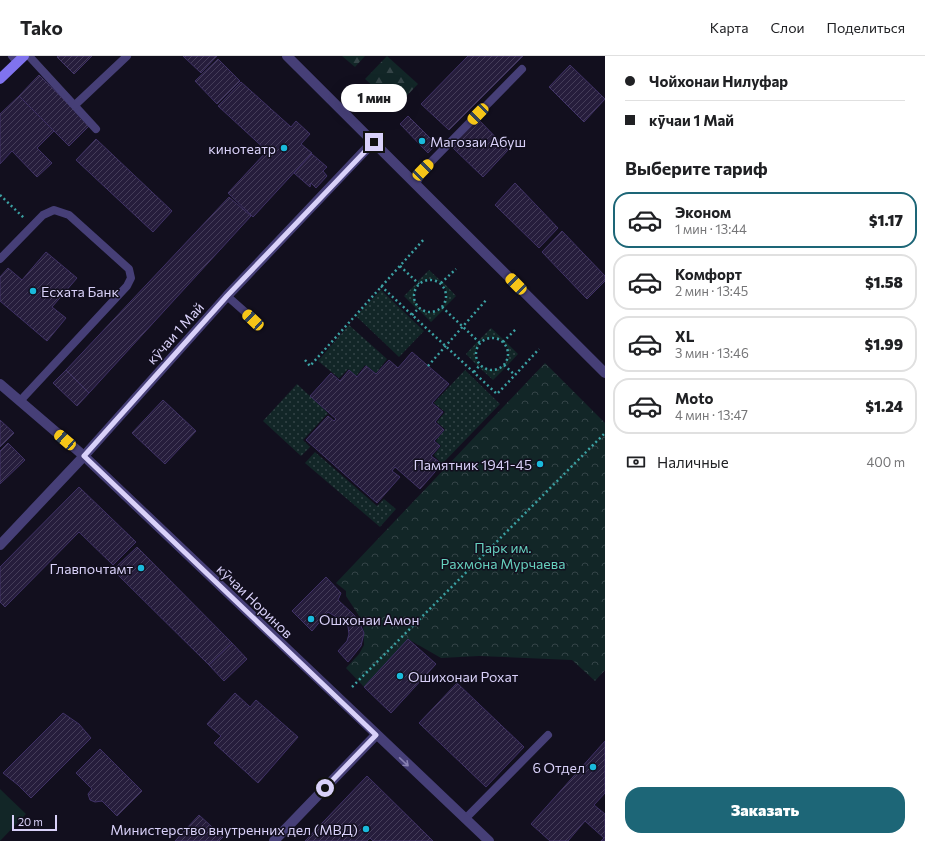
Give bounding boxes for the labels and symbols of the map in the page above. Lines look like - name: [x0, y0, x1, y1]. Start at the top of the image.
- callout: 1 мин: [341, 84, 407, 112]
- car: [465, 101, 491, 127]
- route end: [365, 133, 383, 151]
- place label: Магозаи Абуш: [430, 133, 526, 150]
- marker: Магозаи Абуш: [417, 136, 427, 146]
- place label: кинотеатр: [208, 140, 276, 157]
- marker: кинотеатр: [279, 143, 289, 153]
- car: [410, 157, 436, 183]
- car: [503, 271, 529, 297]
- place label: Есхата Банк: [41, 283, 119, 300]
- marker: Есхата Банк: [28, 286, 38, 296]
- street label: кӯчаи 1 Май: [143, 299, 207, 367]
- car: [240, 307, 266, 333]
- car: [52, 428, 78, 452]
- place label: Памятник 1941-45: [413, 456, 532, 473]
- marker: Памятник 1941-45: [535, 459, 545, 469]
- park label: Парк им. Рахмона Мурчаева: [441, 539, 565, 572]
- place label: Главпочтамт: [50, 560, 133, 577]
- street label: кӯчаи Норинов: [213, 561, 297, 641]
- marker: Главпочтамт: [136, 563, 146, 573]
- place label: Ошхонаи Амон: [319, 611, 419, 628]
- marker: Ошхонаи Амон: [306, 614, 316, 624]
- place label: Ошихонаи Рохат: [408, 668, 519, 685]
- marker: Ошихонаи Рохат: [395, 671, 405, 681]
- one-way arrow: [399, 757, 409, 767]
- place label: 6 Отдел: [532, 759, 585, 776]
- marker: 6 Отдел: [588, 762, 598, 772]
- route start: [316, 779, 334, 797]
- scale bar: [12, 813, 57, 832]
- place label: Министерство внутренних дел (МВД): [110, 821, 358, 838]
- marker: Министерство внутренних дел (МВД): [361, 824, 371, 834]

